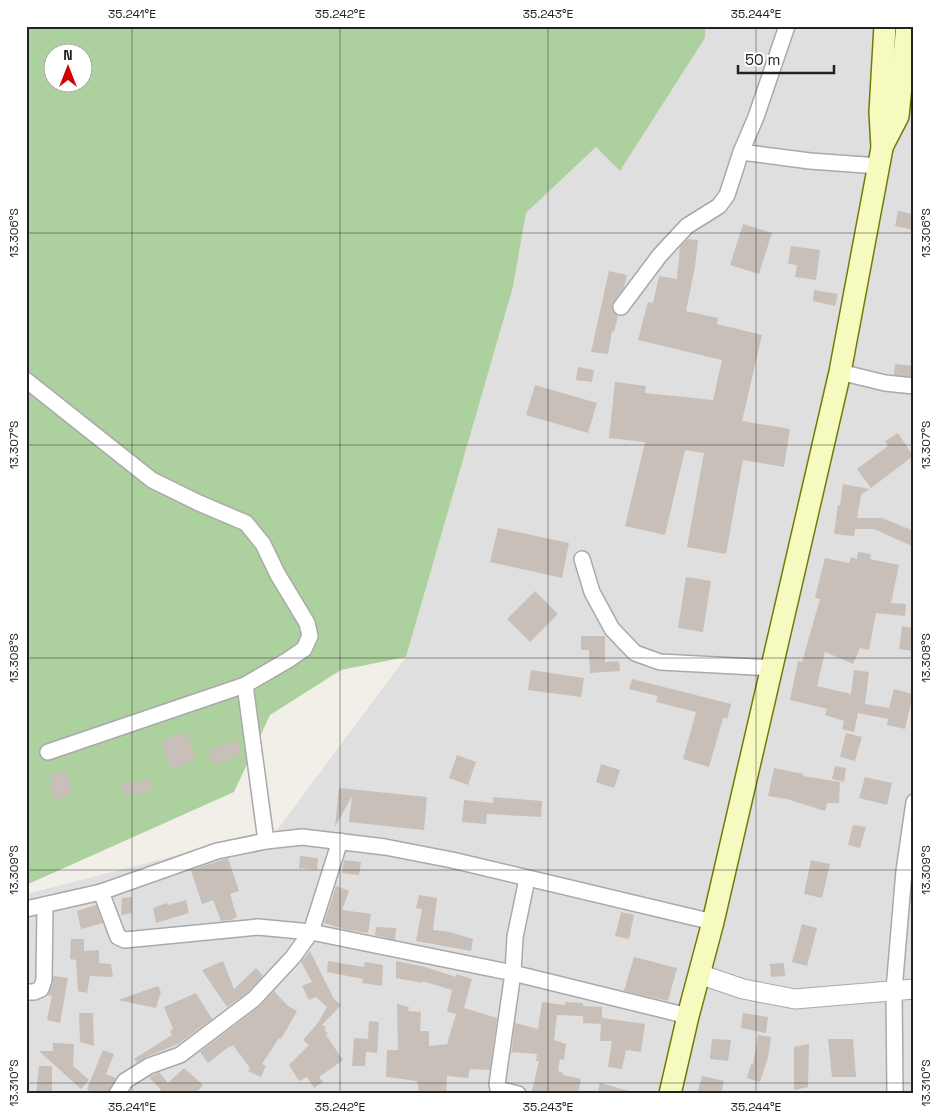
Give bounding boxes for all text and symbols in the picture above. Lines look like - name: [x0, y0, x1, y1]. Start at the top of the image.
- text: 35.241°E: [108, 6, 156, 22]
- text: 35.242°E: [315, 6, 365, 22]
- text: 35.243°E: [523, 6, 573, 22]
- text: 35.244°E: [731, 6, 782, 22]
- north arrow: [42, 42, 92, 92]
- scale bar: [738, 42, 834, 74]
- text: N: [63, 46, 73, 64]
- text: 50 m: [745, 50, 780, 69]
- text: 13.306°S: [6, 208, 22, 258]
- text: 13.306°S: [918, 208, 934, 258]
- text: 13.307°S: [6, 421, 22, 469]
- text: 13.307°S: [918, 421, 934, 469]
- text: 13.308°S: [6, 633, 22, 683]
- text: 13.308°S: [918, 633, 934, 683]
- text: 13.309°S: [6, 845, 22, 895]
- text: 13.309°S: [918, 845, 934, 895]
- text: 13.310°S: [6, 1059, 22, 1107]
- text: 13.310°S: [918, 1059, 934, 1107]
- text: 35.241°E: [108, 1099, 156, 1115]
- text: 35.242°E: [315, 1099, 365, 1115]
- text: 35.243°E: [523, 1099, 573, 1115]
- text: 35.244°E: [731, 1099, 782, 1115]

